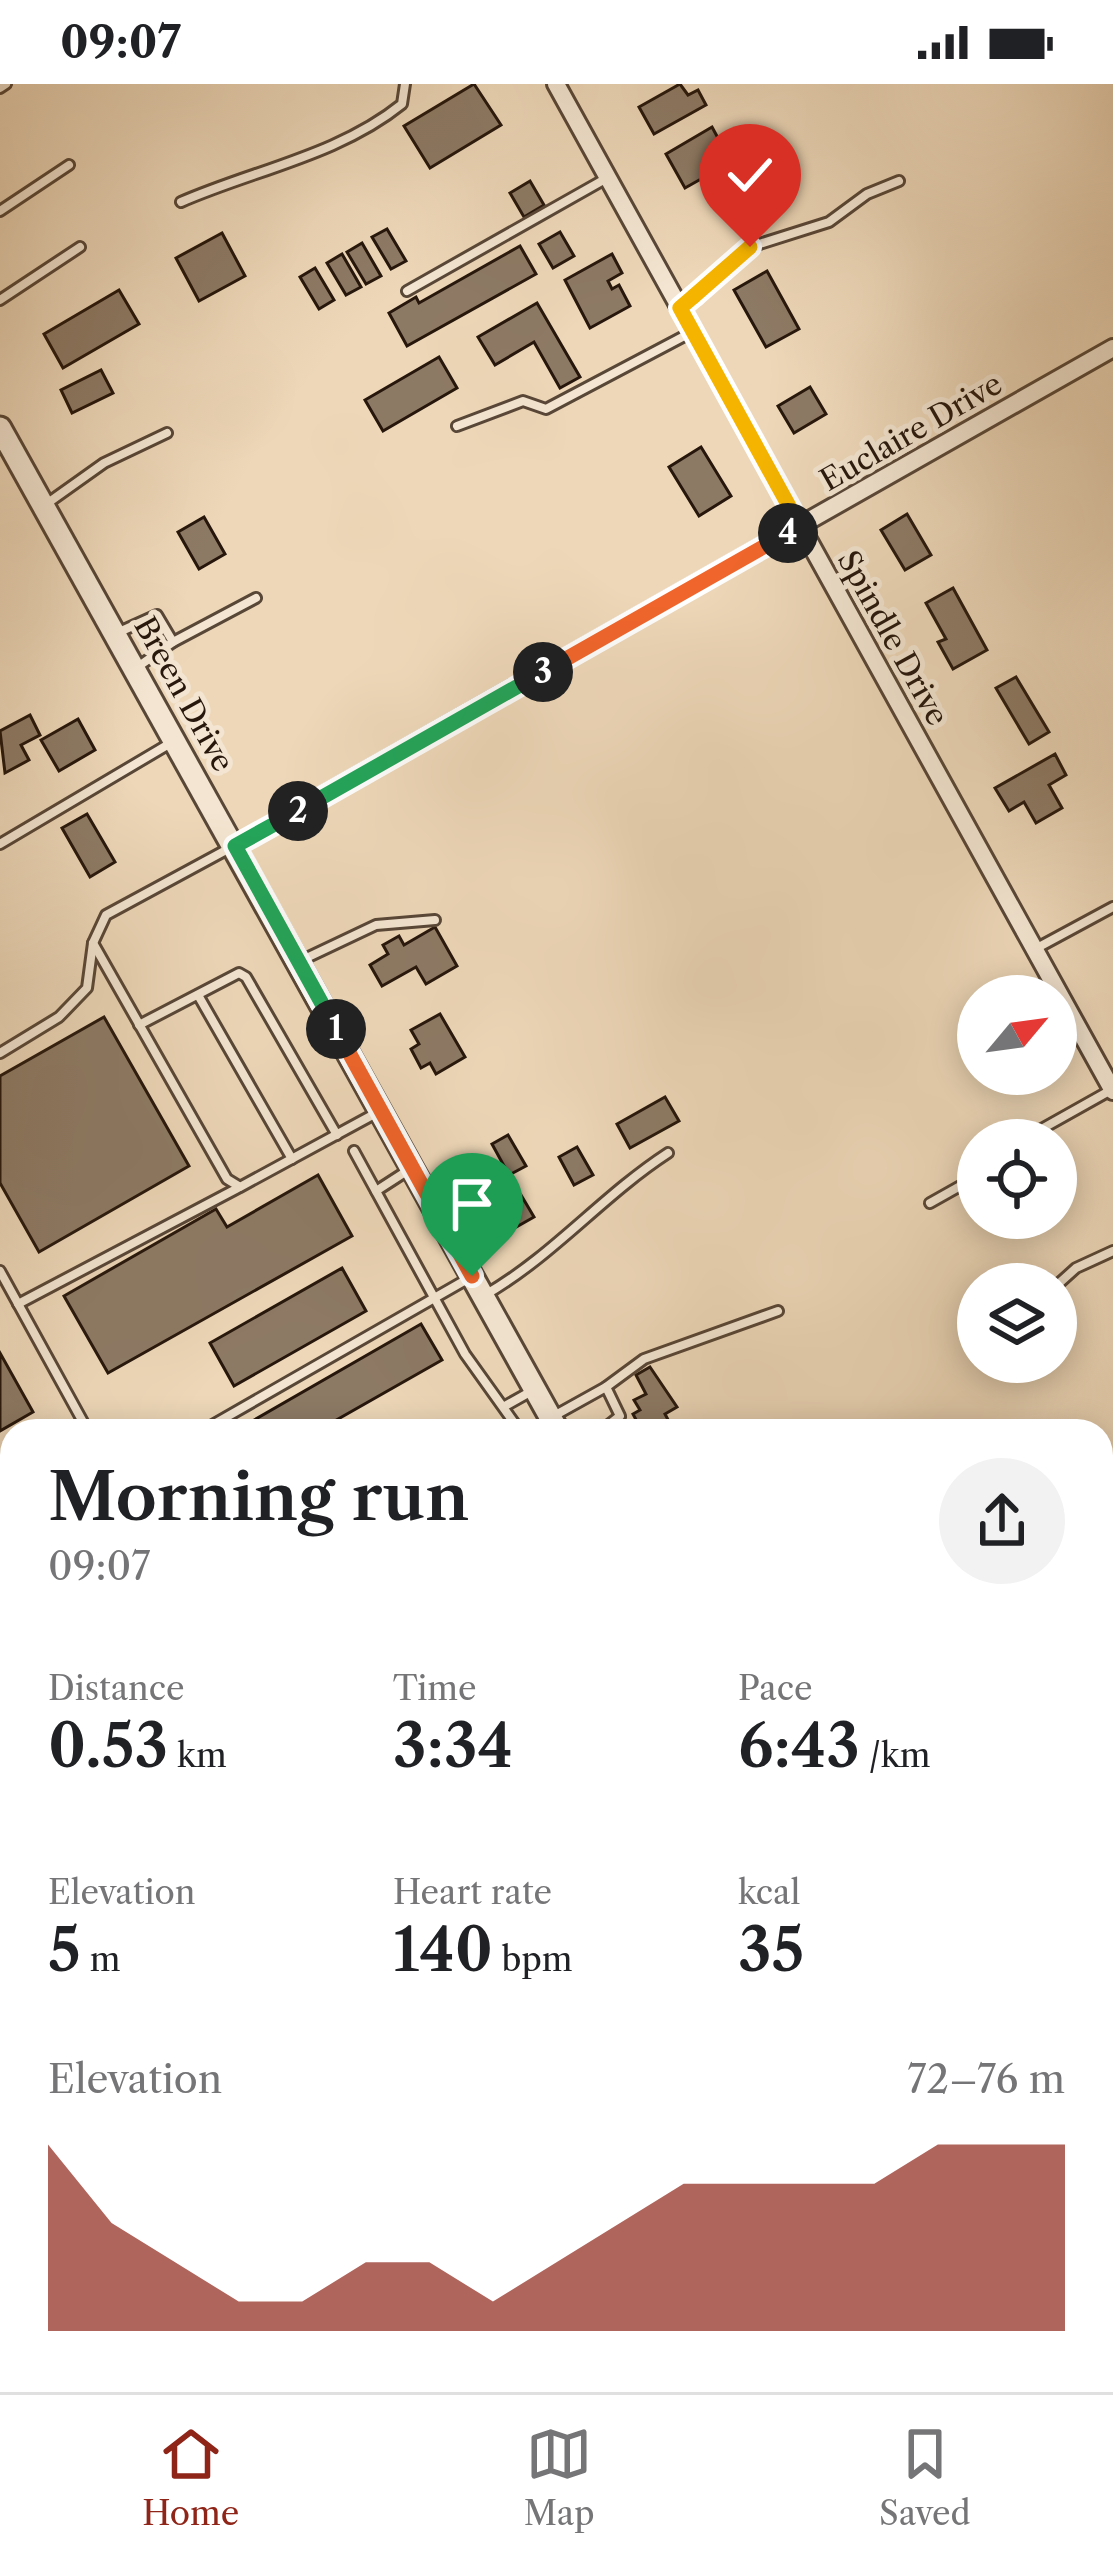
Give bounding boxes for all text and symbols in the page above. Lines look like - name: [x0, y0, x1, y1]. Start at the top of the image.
- text: 09:07: [60, 14, 181, 70]
- pin: [699, 124, 801, 247]
- icon: check: [717, 142, 783, 208]
- street label: Euclaire Drive: [814, 365, 1008, 499]
- pin: 4: [758, 503, 818, 563]
- text: 4: [778, 512, 798, 553]
- street label: Spindle Drive: [830, 544, 956, 732]
- street label: Breen Drive: [126, 610, 242, 778]
- pin: 3: [513, 642, 573, 702]
- text: 3: [534, 651, 552, 692]
- pin: 2: [268, 781, 328, 841]
- text: 2: [288, 790, 308, 831]
- north arrow: [957, 975, 1077, 1095]
- map controls: [957, 975, 1077, 1383]
- pin: 1: [306, 999, 366, 1059]
- text: 1: [329, 1008, 343, 1049]
- button: locate: [957, 1119, 1077, 1239]
- pin: [421, 1153, 523, 1276]
- icon: arrive: [439, 1171, 505, 1237]
- button: layers: [957, 1263, 1077, 1383]
- text: Morning run: [48, 1456, 469, 1537]
- button: share: [939, 1458, 1065, 1584]
- text: 09:07: [48, 1542, 150, 1590]
- text: Distance: [48, 1668, 185, 1709]
- text: Time: [393, 1668, 476, 1709]
- text: Pace: [738, 1668, 813, 1709]
- text: 0.53: [48, 1709, 168, 1783]
- text: 3:34: [393, 1709, 513, 1783]
- text: 6:43: [738, 1709, 860, 1783]
- text: km: [168, 1735, 227, 1776]
- text: /km: [860, 1735, 930, 1776]
- text: Elevation: [48, 1872, 195, 1913]
- text: Heart rate: [393, 1872, 552, 1913]
- text: kcal: [738, 1872, 800, 1913]
- text: 5: [48, 1913, 81, 1987]
- text: 140: [393, 1913, 493, 1987]
- text: 35: [738, 1913, 805, 1987]
- text: m: [81, 1939, 120, 1980]
- text: bpm: [493, 1939, 573, 1980]
- text: Elevation: [48, 2055, 222, 2103]
- text: 72–76 m: [907, 2055, 1065, 2103]
- tab: Home: [142, 2421, 239, 2534]
- tab: Map: [524, 2421, 595, 2534]
- tab: Saved: [879, 2421, 971, 2534]

